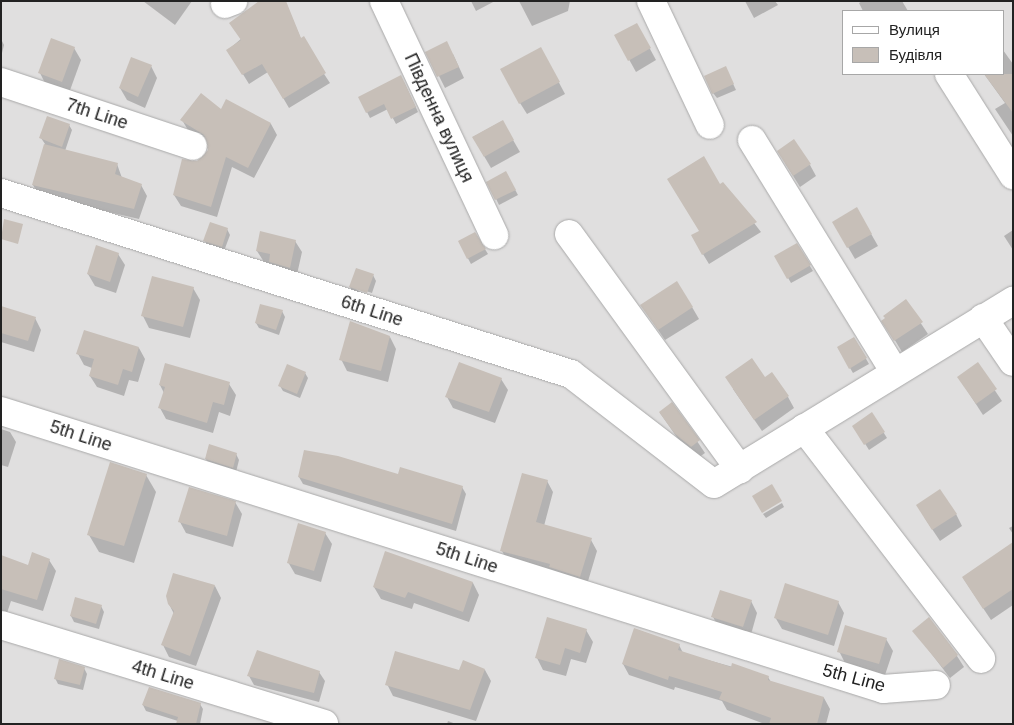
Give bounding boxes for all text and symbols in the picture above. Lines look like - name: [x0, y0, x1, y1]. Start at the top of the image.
- legend: [842, 10, 1004, 75]
- text: Вулиця: [889, 21, 940, 38]
- text: Будівля: [889, 46, 942, 63]
- street label: Південна вулиця: [400, 50, 478, 186]
- street label: 7th Line: [63, 94, 131, 134]
- street label: 6th Line: [338, 291, 406, 331]
- street label: 5th Line: [47, 416, 115, 456]
- street label: 5th Line: [433, 538, 501, 578]
- street label: 4th Line: [129, 655, 197, 695]
- street label: 5th Line: [820, 659, 888, 697]

